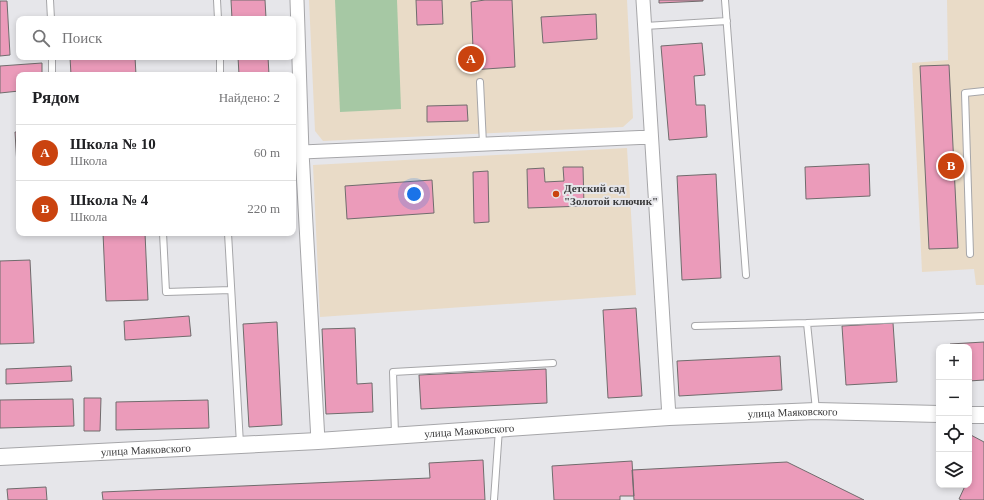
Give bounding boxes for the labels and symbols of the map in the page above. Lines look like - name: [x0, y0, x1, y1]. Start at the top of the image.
- pin: A: [458, 44, 484, 74]
- pin: B: [938, 151, 964, 181]
- place label: Детский сад "Золотой ключик": [564, 182, 658, 207]
- your location: [404, 184, 424, 204]
- marker: Детский сад "Золотой ключик": [551, 189, 561, 199]
- street label: улица Маяковского: [747, 405, 838, 420]
- street label: улица Маяковского: [424, 422, 515, 440]
- street label: улица Маяковского: [101, 441, 192, 458]

